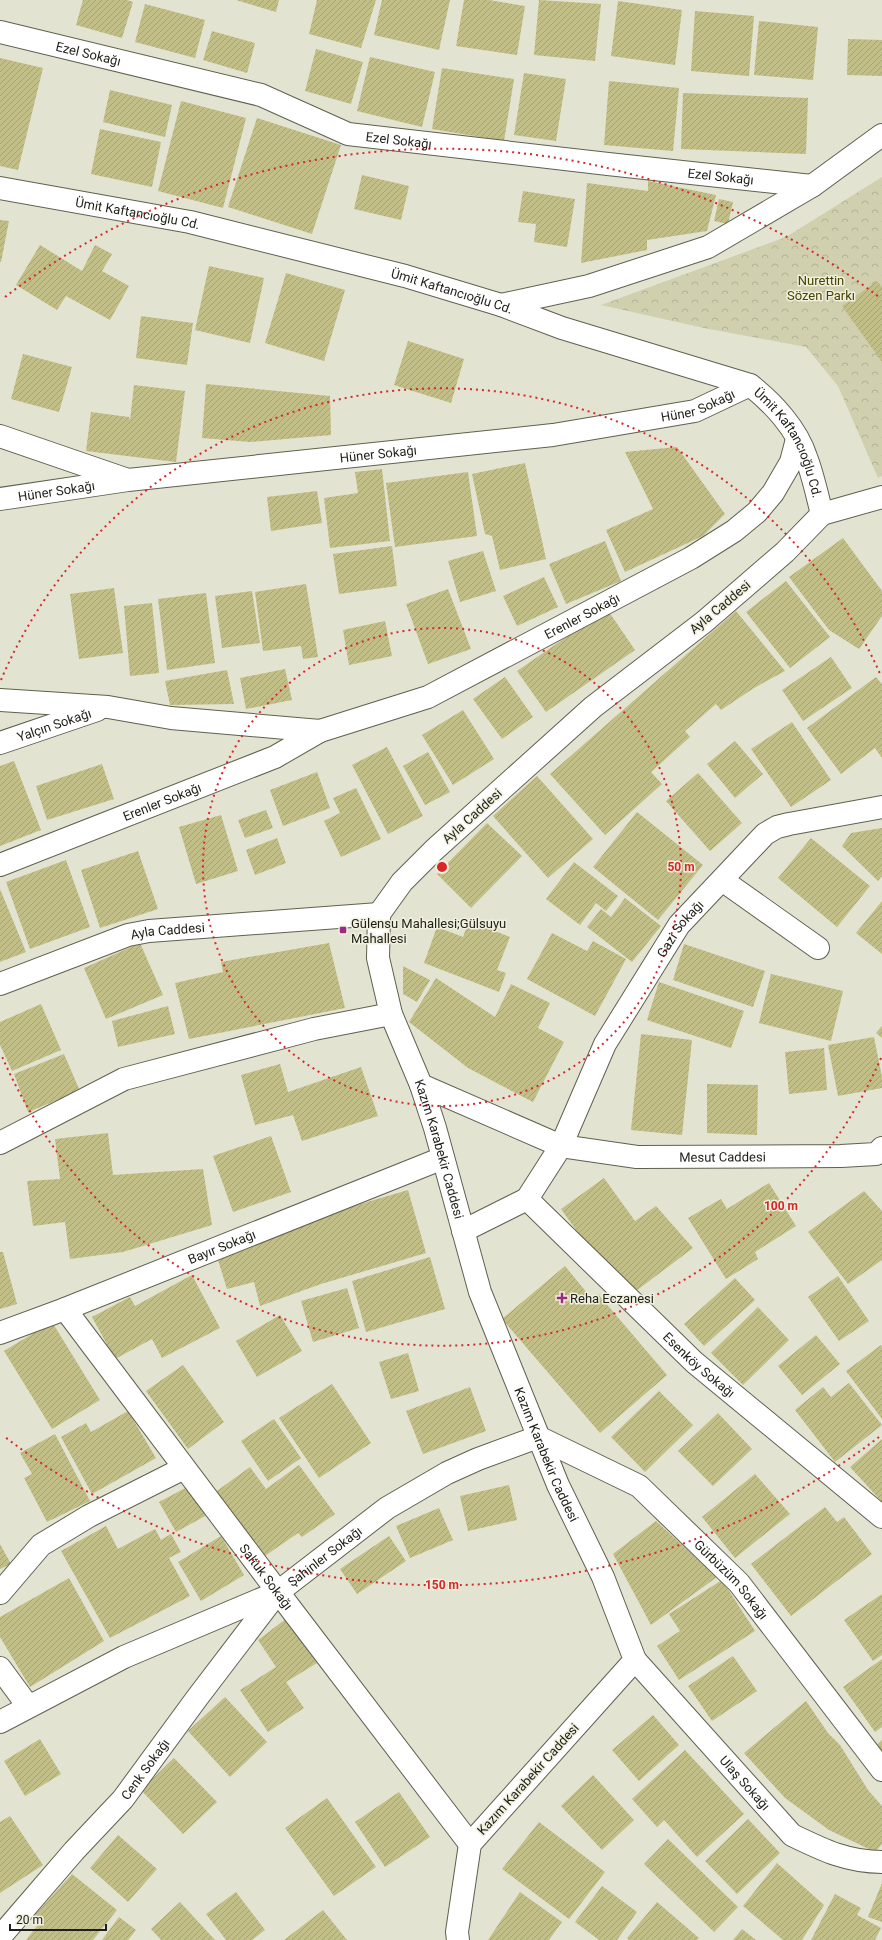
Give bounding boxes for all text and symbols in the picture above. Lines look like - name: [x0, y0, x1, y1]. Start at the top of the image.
- street label: Ezel Sokağı: [54, 38, 122, 68]
- street label: Ezel Sokağı: [365, 129, 433, 151]
- street label: Ezel Sokağı: [687, 165, 755, 187]
- street label: Ümit Kaftancıoğlu Cd.: [74, 194, 202, 232]
- street label: Ümit Kaftancıoğlu Cd.: [390, 265, 515, 316]
- park label: Nurettin Sözen Parkı: [787, 273, 855, 303]
- street label: Ümit Kaftancıoğlu Cd.: [751, 384, 825, 499]
- street label: Hüner Sokağı: [660, 386, 737, 424]
- street label: Hüner Sokağı: [339, 442, 418, 465]
- street label: Hüner Sokağı: [17, 478, 96, 504]
- street label: Ayla Caddesi: [687, 577, 753, 637]
- street label: Erenler Sokağı: [542, 590, 622, 642]
- street label: Yalçın Sokağı: [15, 705, 93, 744]
- street label: Erenler Sokağı: [121, 779, 203, 824]
- street label: Ayla Caddesi: [439, 785, 505, 847]
- centre of rings: [435, 860, 449, 874]
- text: 50 m: [667, 860, 695, 874]
- street label: Gazi Sokağı: [653, 897, 706, 960]
- place label: Gülensu Mahallesi;Gülsuyu Mahallesi: [351, 916, 506, 946]
- street label: Ayla Caddesi: [129, 919, 205, 942]
- marker: Gülensu Mahallesi;Gülsuyu Mahallesi: [338, 925, 348, 935]
- street label: Kazım Karabekir Caddesi: [412, 1077, 467, 1220]
- street label: Mesut Caddesi: [679, 1149, 766, 1164]
- text: 100 m: [764, 1199, 798, 1213]
- street label: Bayır Sokağı: [186, 1226, 258, 1267]
- place label: Reha Eczanesi: [570, 1291, 654, 1306]
- marker: Reha Eczanesi: [557, 1293, 567, 1303]
- street label: Esenköy Sokağı: [660, 1329, 738, 1400]
- street label: Kazım Karabekir Caddesi: [512, 1385, 582, 1524]
- street label: Şahinler Sokağı: [285, 1523, 365, 1589]
- street label: Gürbüzüm Sokağı: [691, 1537, 771, 1622]
- street label: Saltuk Sokağı: [237, 1541, 296, 1613]
- text: 150 m: [425, 1578, 459, 1592]
- street label: Kazım Karabekir Caddesi: [474, 1720, 582, 1838]
- street label: Cenk Sokağı: [118, 1736, 172, 1802]
- street label: Ulaş Sokağı: [717, 1753, 773, 1813]
- scale bar: [10, 1906, 106, 1932]
- text: 20 m: [16, 1913, 43, 1927]

